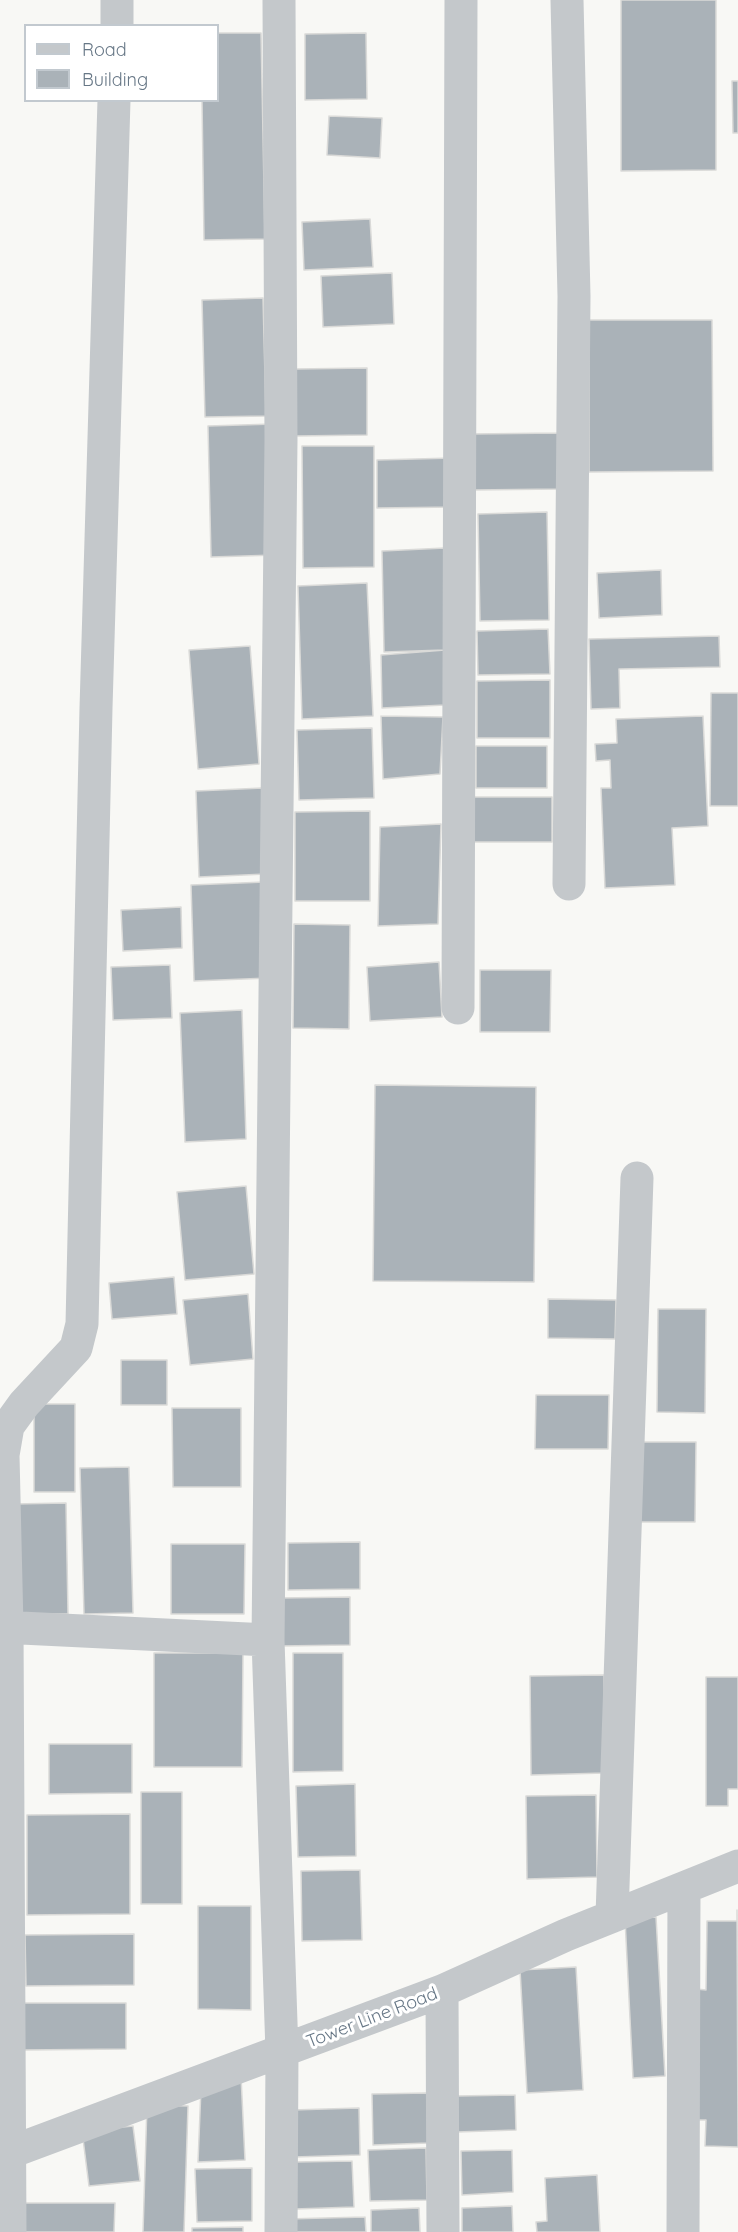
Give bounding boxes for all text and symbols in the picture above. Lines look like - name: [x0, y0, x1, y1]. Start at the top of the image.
- legend: [24, 24, 219, 102]
- text: Road: [82, 38, 127, 61]
- text: Building: [82, 68, 148, 91]
- street label: Tower Line Road: [303, 1983, 441, 2053]

